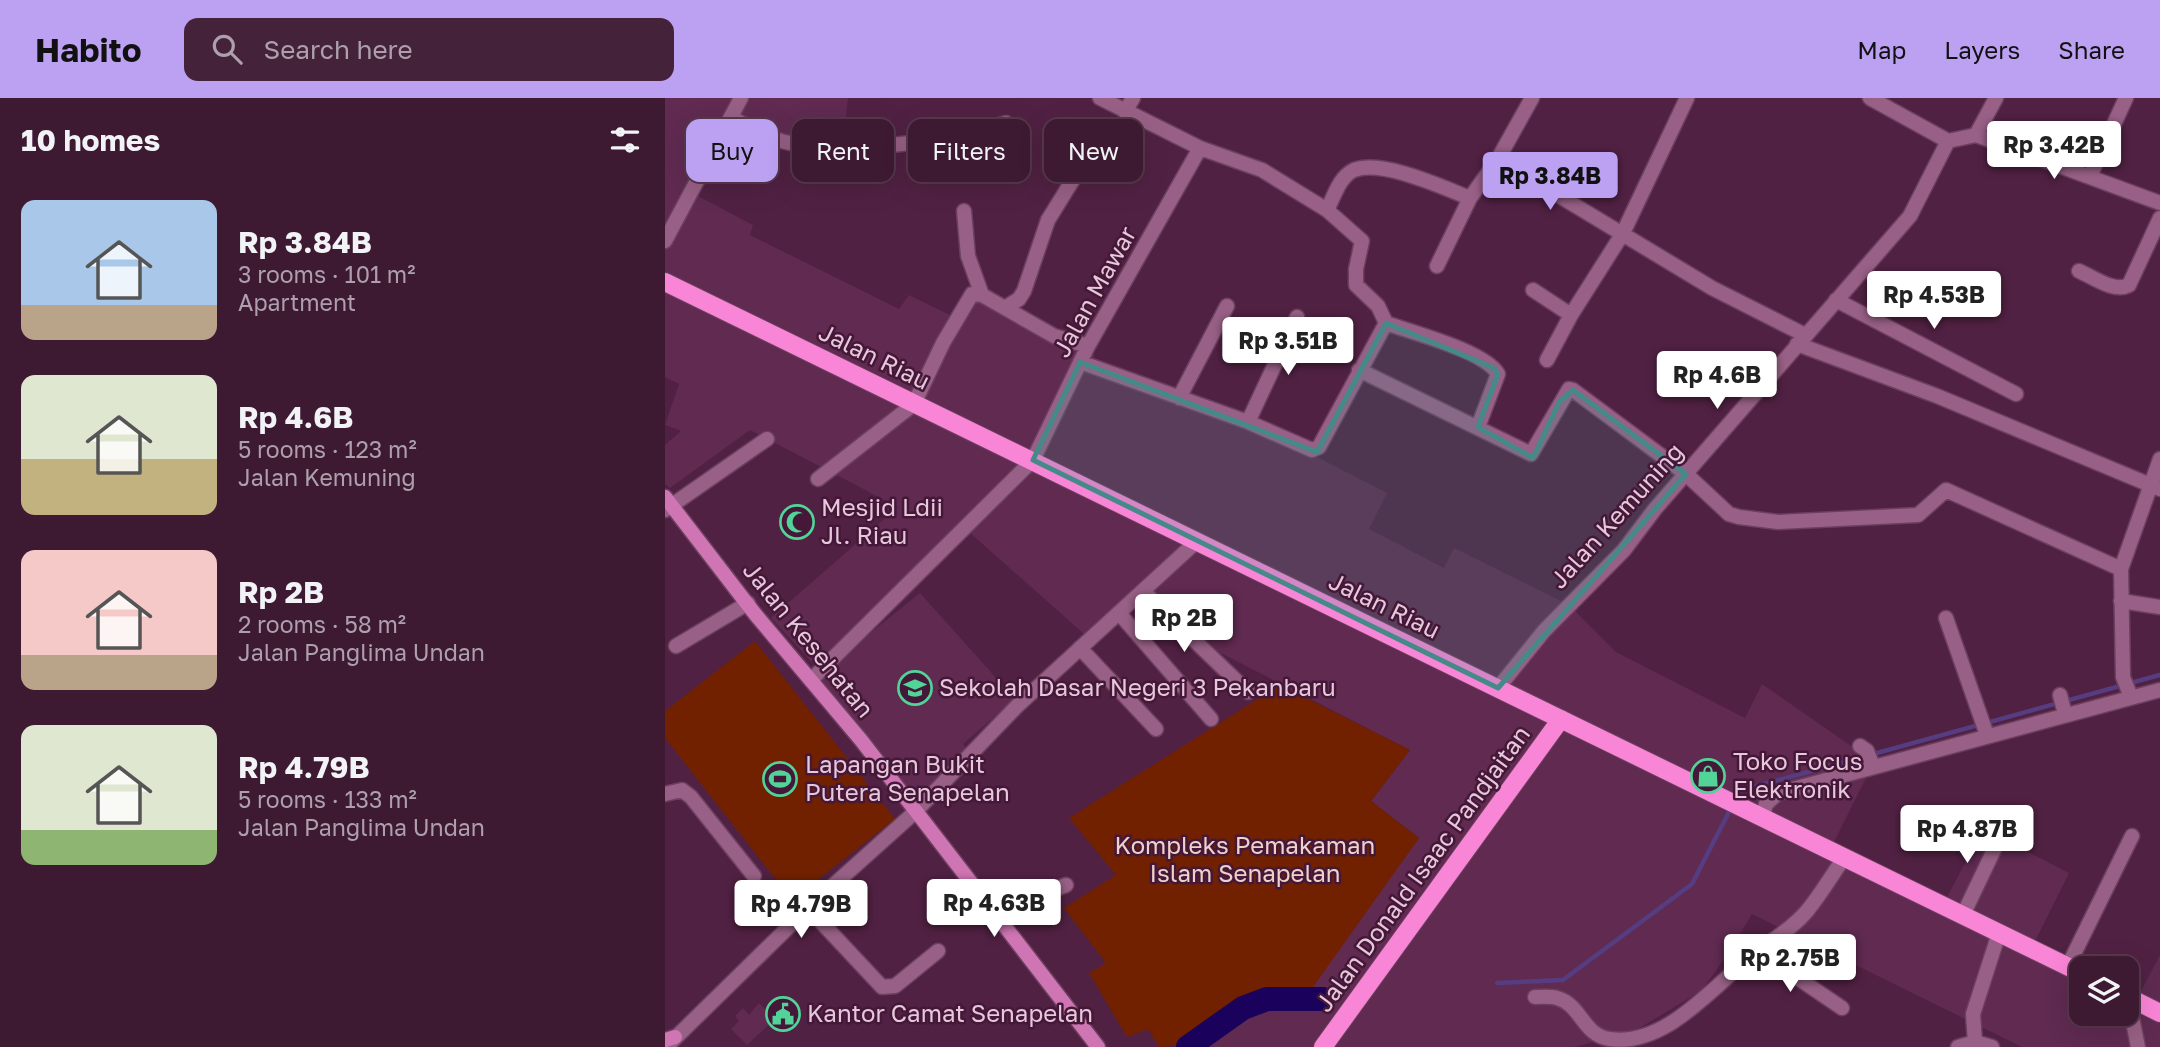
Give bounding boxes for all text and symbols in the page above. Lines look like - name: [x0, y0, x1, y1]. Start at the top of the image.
- search box: [184, 18, 674, 81]
- text: Habito: [35, 30, 142, 69]
- icon: search: [208, 30, 246, 68]
- text: Search here: [264, 34, 413, 65]
- text: Map: [1857, 35, 1906, 64]
- text: Layers: [1944, 35, 2020, 64]
- text: Share: [2058, 35, 2125, 64]
- chip: Buy: [686, 119, 778, 182]
- chip: Rent: [792, 119, 894, 182]
- chip: Filters: [908, 119, 1030, 182]
- chip: New: [1044, 119, 1143, 182]
- icon: filters: [606, 121, 644, 159]
- text: 10 homes: [21, 122, 160, 158]
- pin: Rp 3.42B: [1982, 122, 2126, 181]
- text: Rp 3.42B: [2003, 130, 2105, 158]
- pin: Rp 3.84B: [1478, 152, 1622, 212]
- text: Rp 3.84B: [1499, 161, 1601, 189]
- street label: Jalan Mawar: [1046, 221, 1141, 362]
- text: Rp 3.84B: [238, 224, 372, 260]
- icon: home: [77, 228, 161, 312]
- text: 3 rooms · 101 m²: [238, 260, 415, 288]
- pin: Rp 4.53B: [1862, 272, 2006, 331]
- text: Rp 4.53B: [1883, 280, 1985, 308]
- text: Apartment: [238, 288, 356, 316]
- street label: Jalan Riau: [814, 316, 935, 395]
- pin: Rp 3.51B: [1216, 317, 1360, 377]
- text: Rp 3.51B: [1238, 326, 1338, 354]
- pin: Rp 4.6B: [1652, 352, 1782, 411]
- text: Rp 4.6B: [1673, 360, 1761, 388]
- text: Rp 4.6B: [238, 399, 353, 435]
- icon: home: [77, 403, 161, 487]
- text: 5 rooms · 123 m²: [238, 435, 417, 463]
- street label: Jalan Kemuning: [1543, 436, 1689, 594]
- text: Jalan Kemuning: [238, 463, 416, 491]
- place label: Mesjid Ldii Jl. Riau: [821, 492, 943, 549]
- mosque icon: Mesjid Ldii Jl. Riau: [778, 503, 816, 541]
- street label: Jalan Kesehatan: [738, 556, 881, 723]
- street label: Jalan Riau: [1324, 565, 1445, 644]
- text: Rp 2B: [238, 574, 324, 610]
- icon: home: [77, 578, 161, 662]
- pin: Rp 2B: [1135, 594, 1233, 654]
- text: Rp 2B: [1151, 603, 1217, 631]
- text: 2 rooms · 58 m²: [238, 610, 406, 638]
- text: Jalan Panglima Undan: [238, 638, 485, 666]
- school or university icon: Sekolah Dasar Negeri 3 Pekanbaru: [896, 669, 934, 707]
- place label: Sekolah Dasar Negeri 3 Pekanbaru: [939, 672, 1336, 701]
- street label: Jalan Donald Isaac Pandjaitan: [1308, 720, 1535, 1017]
- place label: Toko Focus Elektronik: [1733, 746, 1862, 803]
- text: Rp 4.79B: [238, 749, 370, 785]
- place label: Lapangan Bukit Putera Senapelan: [805, 749, 1010, 806]
- icon: home: [77, 753, 161, 837]
- shop icon: Toko Focus Elektronik: [1689, 757, 1727, 795]
- sports icon: Lapangan Bukit Putera Senapelan: [761, 760, 799, 798]
- text: 5 rooms · 133 m²: [238, 785, 417, 813]
- pin: Rp 4.87B: [1895, 806, 2039, 865]
- text: Jalan Panglima Undan: [238, 813, 485, 841]
- text: Rp 4.87B: [1916, 814, 2018, 842]
- park label: Kompleks Pemakaman Islam Senapelan: [1115, 830, 1375, 887]
- pin: Rp 4.79B: [729, 880, 873, 940]
- pin: Rp 4.63B: [922, 880, 1066, 939]
- text: Rp 4.63B: [943, 888, 1045, 916]
- text: Rp 4.79B: [751, 889, 851, 917]
- pin: Rp 2.75B: [1718, 934, 1862, 994]
- text: Rp 2.75B: [1740, 943, 1840, 971]
- map controls: [2069, 956, 2139, 1026]
- button: layers: [2069, 956, 2139, 1026]
- public building icon: Kantor Camat Senapelan: [764, 995, 802, 1033]
- place label: Kantor Camat Senapelan: [807, 998, 1093, 1027]

